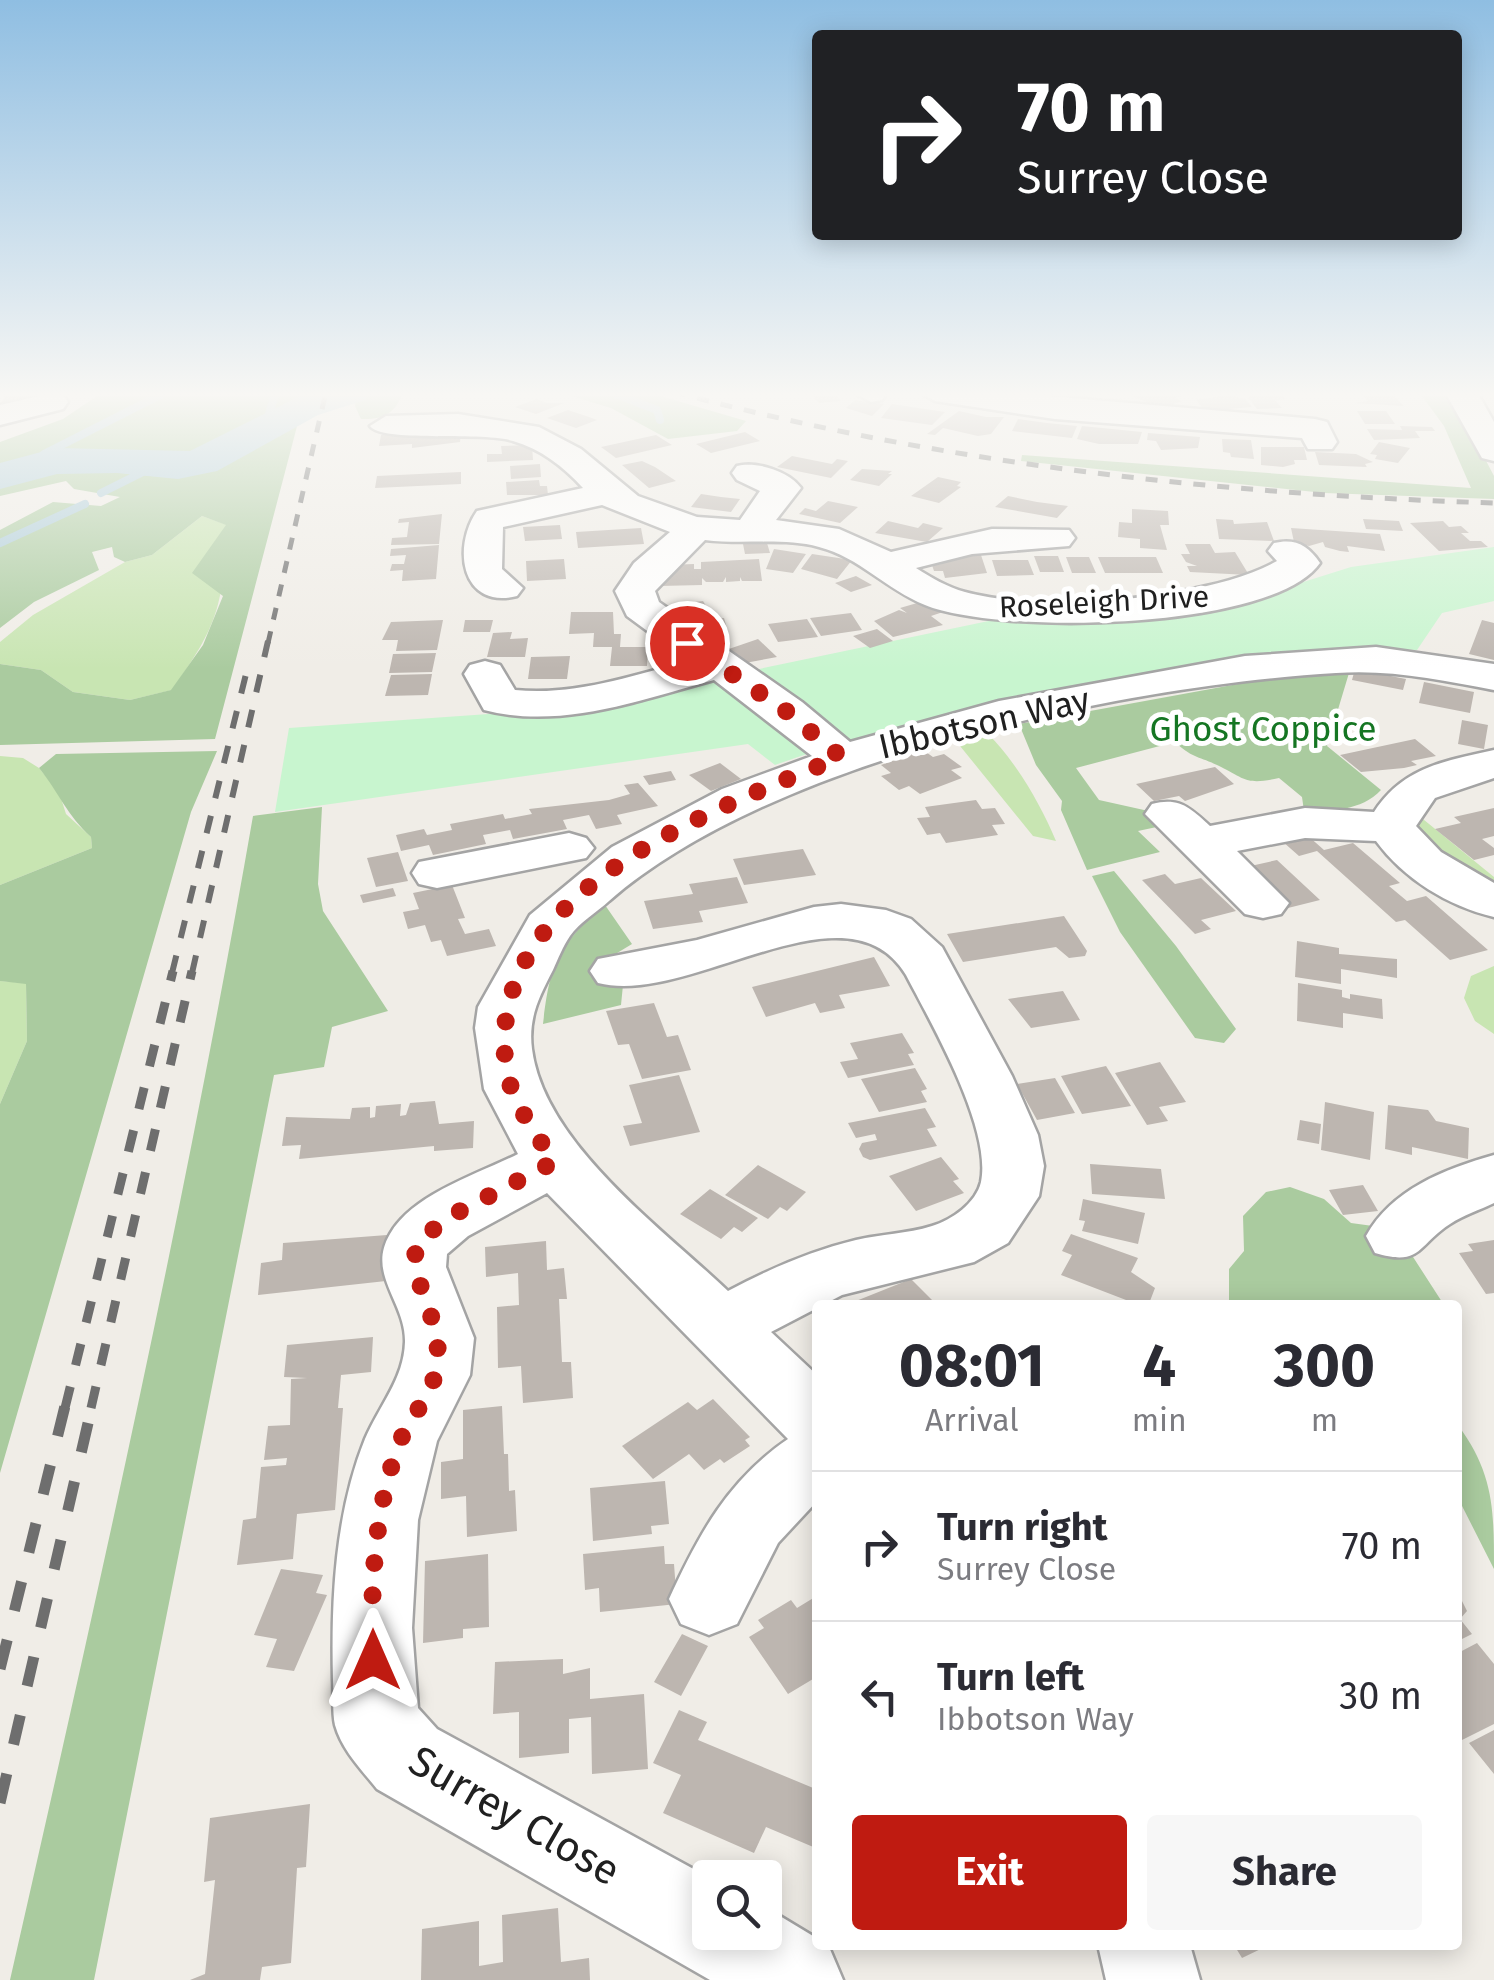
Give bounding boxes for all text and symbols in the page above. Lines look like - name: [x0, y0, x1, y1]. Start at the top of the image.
- text: 70 m: [1017, 66, 1166, 150]
- icon: right: [852, 70, 982, 200]
- text: Surrey Close: [1017, 151, 1269, 205]
- street label: Roseleigh Drive: [998, 579, 1210, 625]
- pin: [645, 601, 730, 686]
- icon: arrive: [660, 616, 715, 671]
- street label: Ibbotson Way: [874, 678, 1094, 768]
- park label: Ghost Coppice: [1149, 708, 1377, 750]
- text: 08:01: [899, 1330, 1045, 1402]
- text: 4: [1142, 1330, 1176, 1402]
- text: 300: [1274, 1330, 1375, 1402]
- text: Arrival: [925, 1401, 1019, 1439]
- text: min: [1132, 1401, 1187, 1439]
- text: m: [1311, 1401, 1338, 1439]
- text: Turn right: [937, 1504, 1107, 1550]
- icon: right: [852, 1519, 907, 1574]
- text: 70 m: [1342, 1523, 1422, 1569]
- text: Surrey Close: [937, 1550, 1116, 1588]
- position arrow: [321, 1608, 425, 1712]
- text: Turn left: [937, 1654, 1084, 1700]
- icon: left: [852, 1669, 907, 1724]
- text: 30 m: [1339, 1673, 1422, 1719]
- text: Ibbotson Way: [937, 1700, 1134, 1738]
- street label: Surrey Close: [400, 1735, 629, 1896]
- button: Exit: [852, 1815, 1127, 1930]
- button: Share: [1147, 1815, 1422, 1930]
- map controls: [692, 1860, 782, 1950]
- button: search: [692, 1860, 782, 1950]

